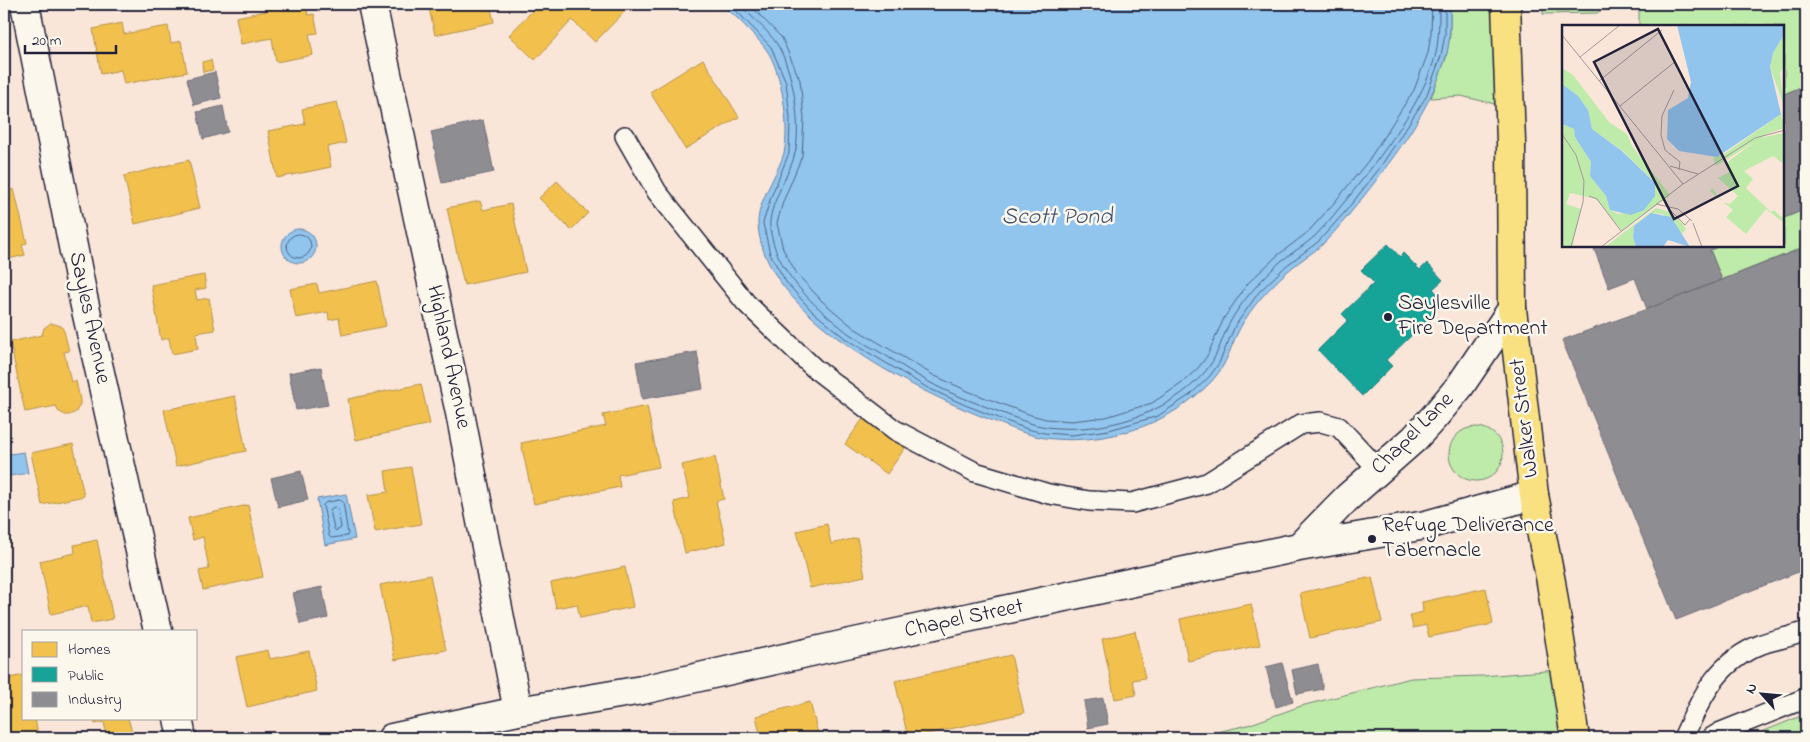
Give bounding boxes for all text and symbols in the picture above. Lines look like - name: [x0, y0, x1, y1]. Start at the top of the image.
- scale bar: [25, 22, 116, 54]
- inset map: [1562, 25, 1785, 248]
- text: 20 m: [32, 30, 62, 52]
- water label: Scott Pond: [1002, 200, 1114, 235]
- street label: Sayles Avenue: [58, 249, 119, 387]
- street label: Highland Avenue: [416, 282, 479, 432]
- place label: Saylesville Fire Department: [1397, 288, 1548, 345]
- marker: Saylesville Fire Department: [1382, 311, 1394, 323]
- street label: Walker Street: [1502, 356, 1548, 479]
- street label: Chapel Lane: [1364, 385, 1462, 483]
- place label: Refuge Deliverance Tabernacle: [1382, 510, 1554, 567]
- marker: Refuge Deliverance Tabernacle: [1366, 533, 1378, 545]
- street label: Chapel Street: [902, 591, 1027, 647]
- legend: [22, 630, 198, 720]
- text: Homes: [68, 639, 111, 661]
- text: Public: [68, 665, 104, 687]
- north arrow: [1738, 670, 1788, 720]
- text: N: [1740, 680, 1763, 698]
- text: Industry: [68, 689, 122, 712]

